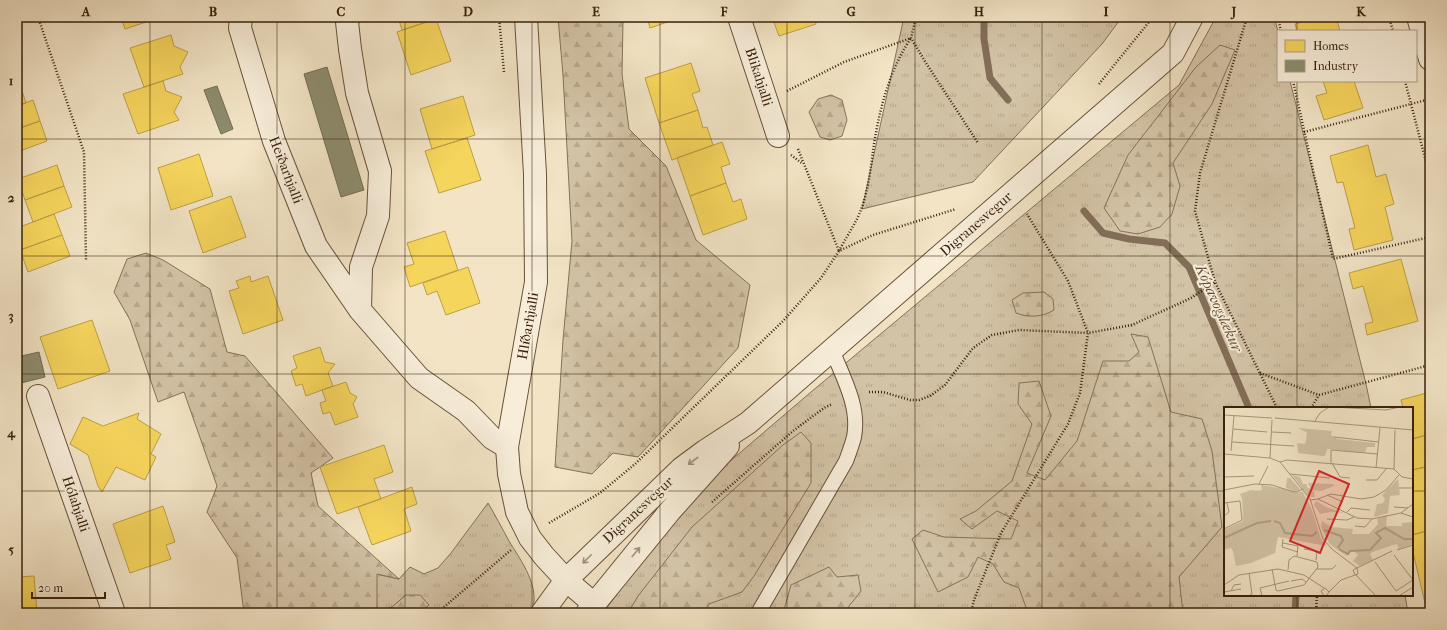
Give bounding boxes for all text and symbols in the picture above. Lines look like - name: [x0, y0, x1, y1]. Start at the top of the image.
- text: A: [81, 4, 91, 19]
- text: B: [209, 4, 218, 19]
- text: C: [337, 4, 346, 19]
- text: D: [463, 4, 473, 19]
- text: E: [592, 4, 600, 19]
- text: F: [720, 4, 728, 19]
- text: G: [846, 4, 856, 19]
- text: H: [974, 4, 985, 19]
- text: I: [1103, 4, 1109, 19]
- text: J: [1230, 4, 1237, 20]
- text: K: [1356, 4, 1367, 19]
- legend: [1277, 30, 1417, 82]
- text: Homes: [1313, 39, 1349, 53]
- street label: Blikahjalli: [742, 46, 776, 108]
- text: Industry: [1313, 59, 1359, 73]
- text: 1: [9, 73, 14, 88]
- street label: Heiðarhjalli: [265, 134, 307, 206]
- street label: Digranesvegur: [936, 188, 1016, 260]
- text: 2: [8, 190, 15, 205]
- water label: Kópavogslækur: [1191, 261, 1247, 356]
- street label: Hlíðarhjalli: [514, 291, 542, 361]
- text: 3: [8, 308, 14, 324]
- inset map: [1224, 407, 1413, 596]
- text: 4: [6, 425, 16, 441]
- one-way arrow: [687, 457, 698, 465]
- street label: Digranesvegur: [599, 473, 677, 547]
- street label: Hólahjalli: [59, 474, 93, 534]
- text: 5: [8, 542, 14, 557]
- one-way arrow: [632, 547, 641, 557]
- one-way arrow: [582, 554, 592, 564]
- scale bar: [32, 574, 105, 600]
- text: 20 m: [38, 581, 63, 595]

